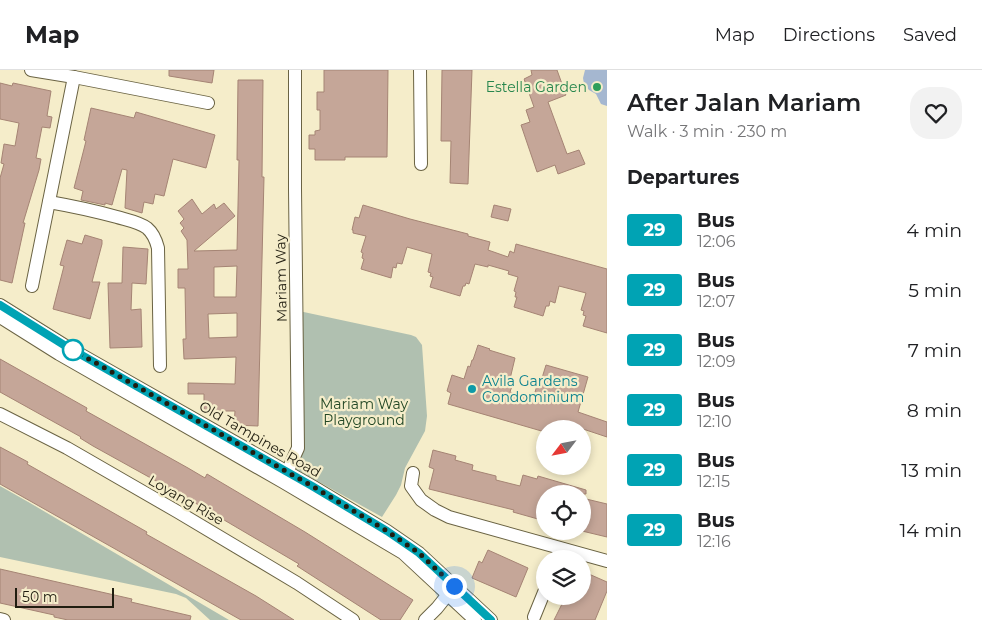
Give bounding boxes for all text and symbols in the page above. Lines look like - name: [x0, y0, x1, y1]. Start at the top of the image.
- text: Map: [25, 20, 79, 49]
- text: Map: [715, 24, 755, 46]
- text: Directions: [783, 24, 875, 46]
- text: Saved: [903, 24, 957, 46]
- place label: Estella Garden: [486, 78, 587, 96]
- marker: Estella Garden: [591, 81, 603, 93]
- button: heart: [910, 87, 962, 139]
- text: After Jalan Mariam: [627, 88, 861, 117]
- text: Walk · 3 min · 230 m: [627, 122, 787, 141]
- text: Departures: [627, 166, 739, 189]
- text: Bus: [697, 209, 735, 232]
- text: 29: [643, 219, 666, 241]
- text: 4 min: [906, 219, 962, 242]
- text: 12:06: [697, 232, 736, 251]
- street label: Mariam Way: [271, 233, 291, 322]
- text: Bus: [697, 269, 735, 292]
- text: 29: [643, 279, 666, 301]
- text: 5 min: [908, 279, 962, 302]
- text: 12:07: [697, 292, 735, 311]
- text: Bus: [697, 329, 735, 352]
- unlabelled marker: [62, 339, 84, 361]
- text: 29: [643, 339, 666, 361]
- text: 7 min: [908, 339, 962, 362]
- text: 12:09: [697, 352, 736, 371]
- place label: Avila Gardens Condominium: [482, 372, 584, 406]
- marker: Avila Gardens Condominium: [466, 383, 478, 395]
- text: Bus: [697, 389, 735, 412]
- park label: Mariam Way Playground: [320, 395, 408, 429]
- street label: Old Tampines Road: [196, 397, 324, 481]
- text: 29: [643, 399, 666, 421]
- text: 8 min: [907, 399, 962, 422]
- text: 12:10: [697, 412, 732, 431]
- north arrow: [536, 420, 591, 475]
- map controls: [536, 420, 591, 605]
- text: Bus: [697, 449, 735, 472]
- text: 29: [643, 459, 666, 481]
- text: 13 min: [901, 459, 962, 482]
- street label: Loyang Rise: [145, 471, 227, 529]
- text: 12:15: [697, 472, 730, 491]
- button: locate: [536, 485, 591, 540]
- text: Bus: [697, 509, 735, 532]
- text: 29: [643, 519, 666, 541]
- text: 14 min: [899, 519, 962, 542]
- text: 12:16: [697, 532, 731, 551]
- button: layers: [536, 550, 591, 605]
- your location: [442, 574, 467, 599]
- scale bar: [15, 585, 114, 608]
- text: 50 m: [22, 588, 58, 606]

